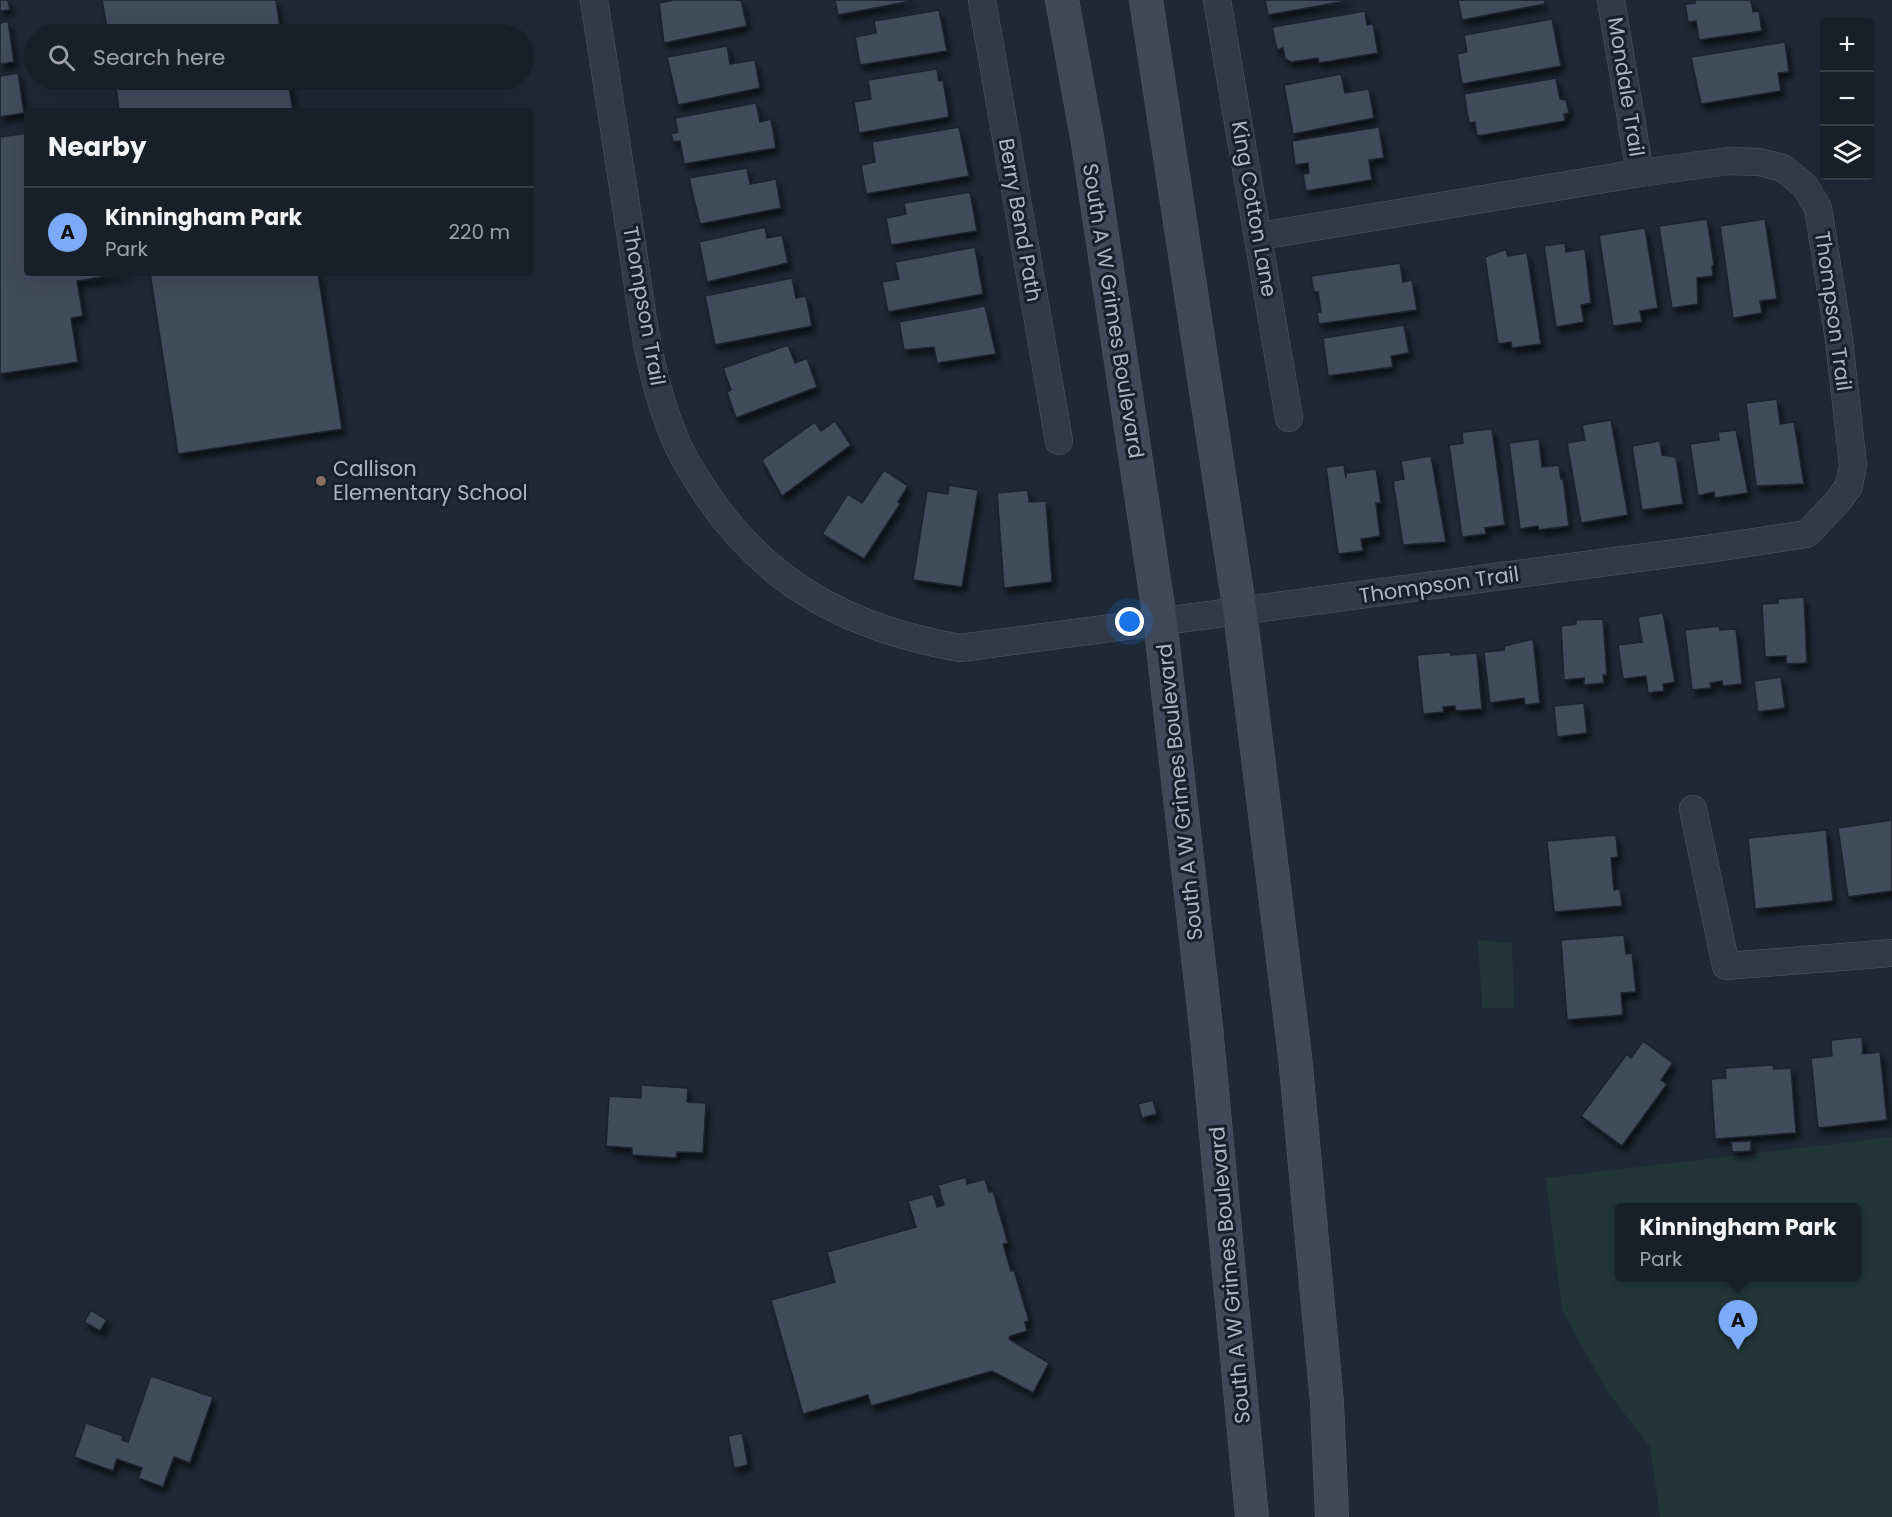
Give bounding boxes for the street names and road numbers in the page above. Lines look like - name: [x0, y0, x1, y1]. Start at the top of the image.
- street label: Mondale Trail: [1601, 15, 1652, 159]
- street label: King Cotton Lane: [1225, 119, 1284, 299]
- street label: Berry Bend Path: [992, 136, 1049, 304]
- street label: South A W Grimes Boulevard: [1076, 161, 1151, 460]
- street label: Thompson Trail: [616, 224, 673, 388]
- street label: Thompson Trail: [1808, 229, 1859, 393]
- street label: Thompson Trail: [1357, 559, 1521, 610]
- street label: South A W Grimes Boulevard: [1149, 642, 1210, 942]
- street label: South A W Grimes Boulevard: [1202, 1125, 1257, 1425]

